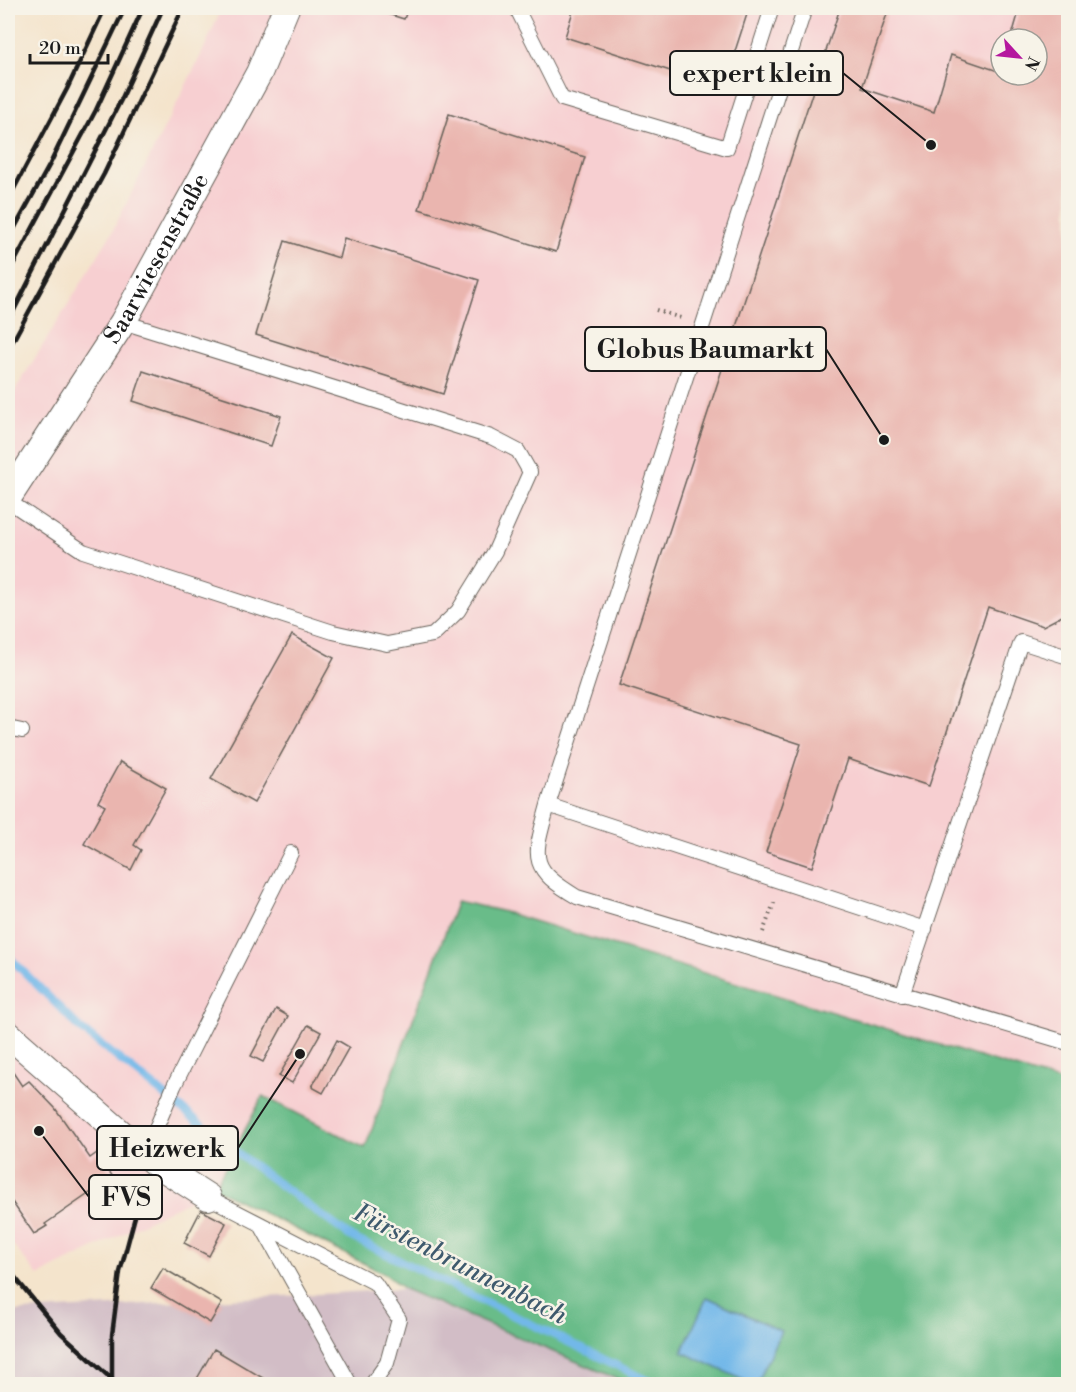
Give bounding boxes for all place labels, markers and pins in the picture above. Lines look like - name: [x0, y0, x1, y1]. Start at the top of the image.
- callout: expert klein: [670, 51, 843, 95]
- callout: Globus Baumarkt: [585, 327, 826, 371]
- callout: Heizwerk: [97, 1126, 238, 1170]
- callout: FVS: [89, 1175, 162, 1219]

